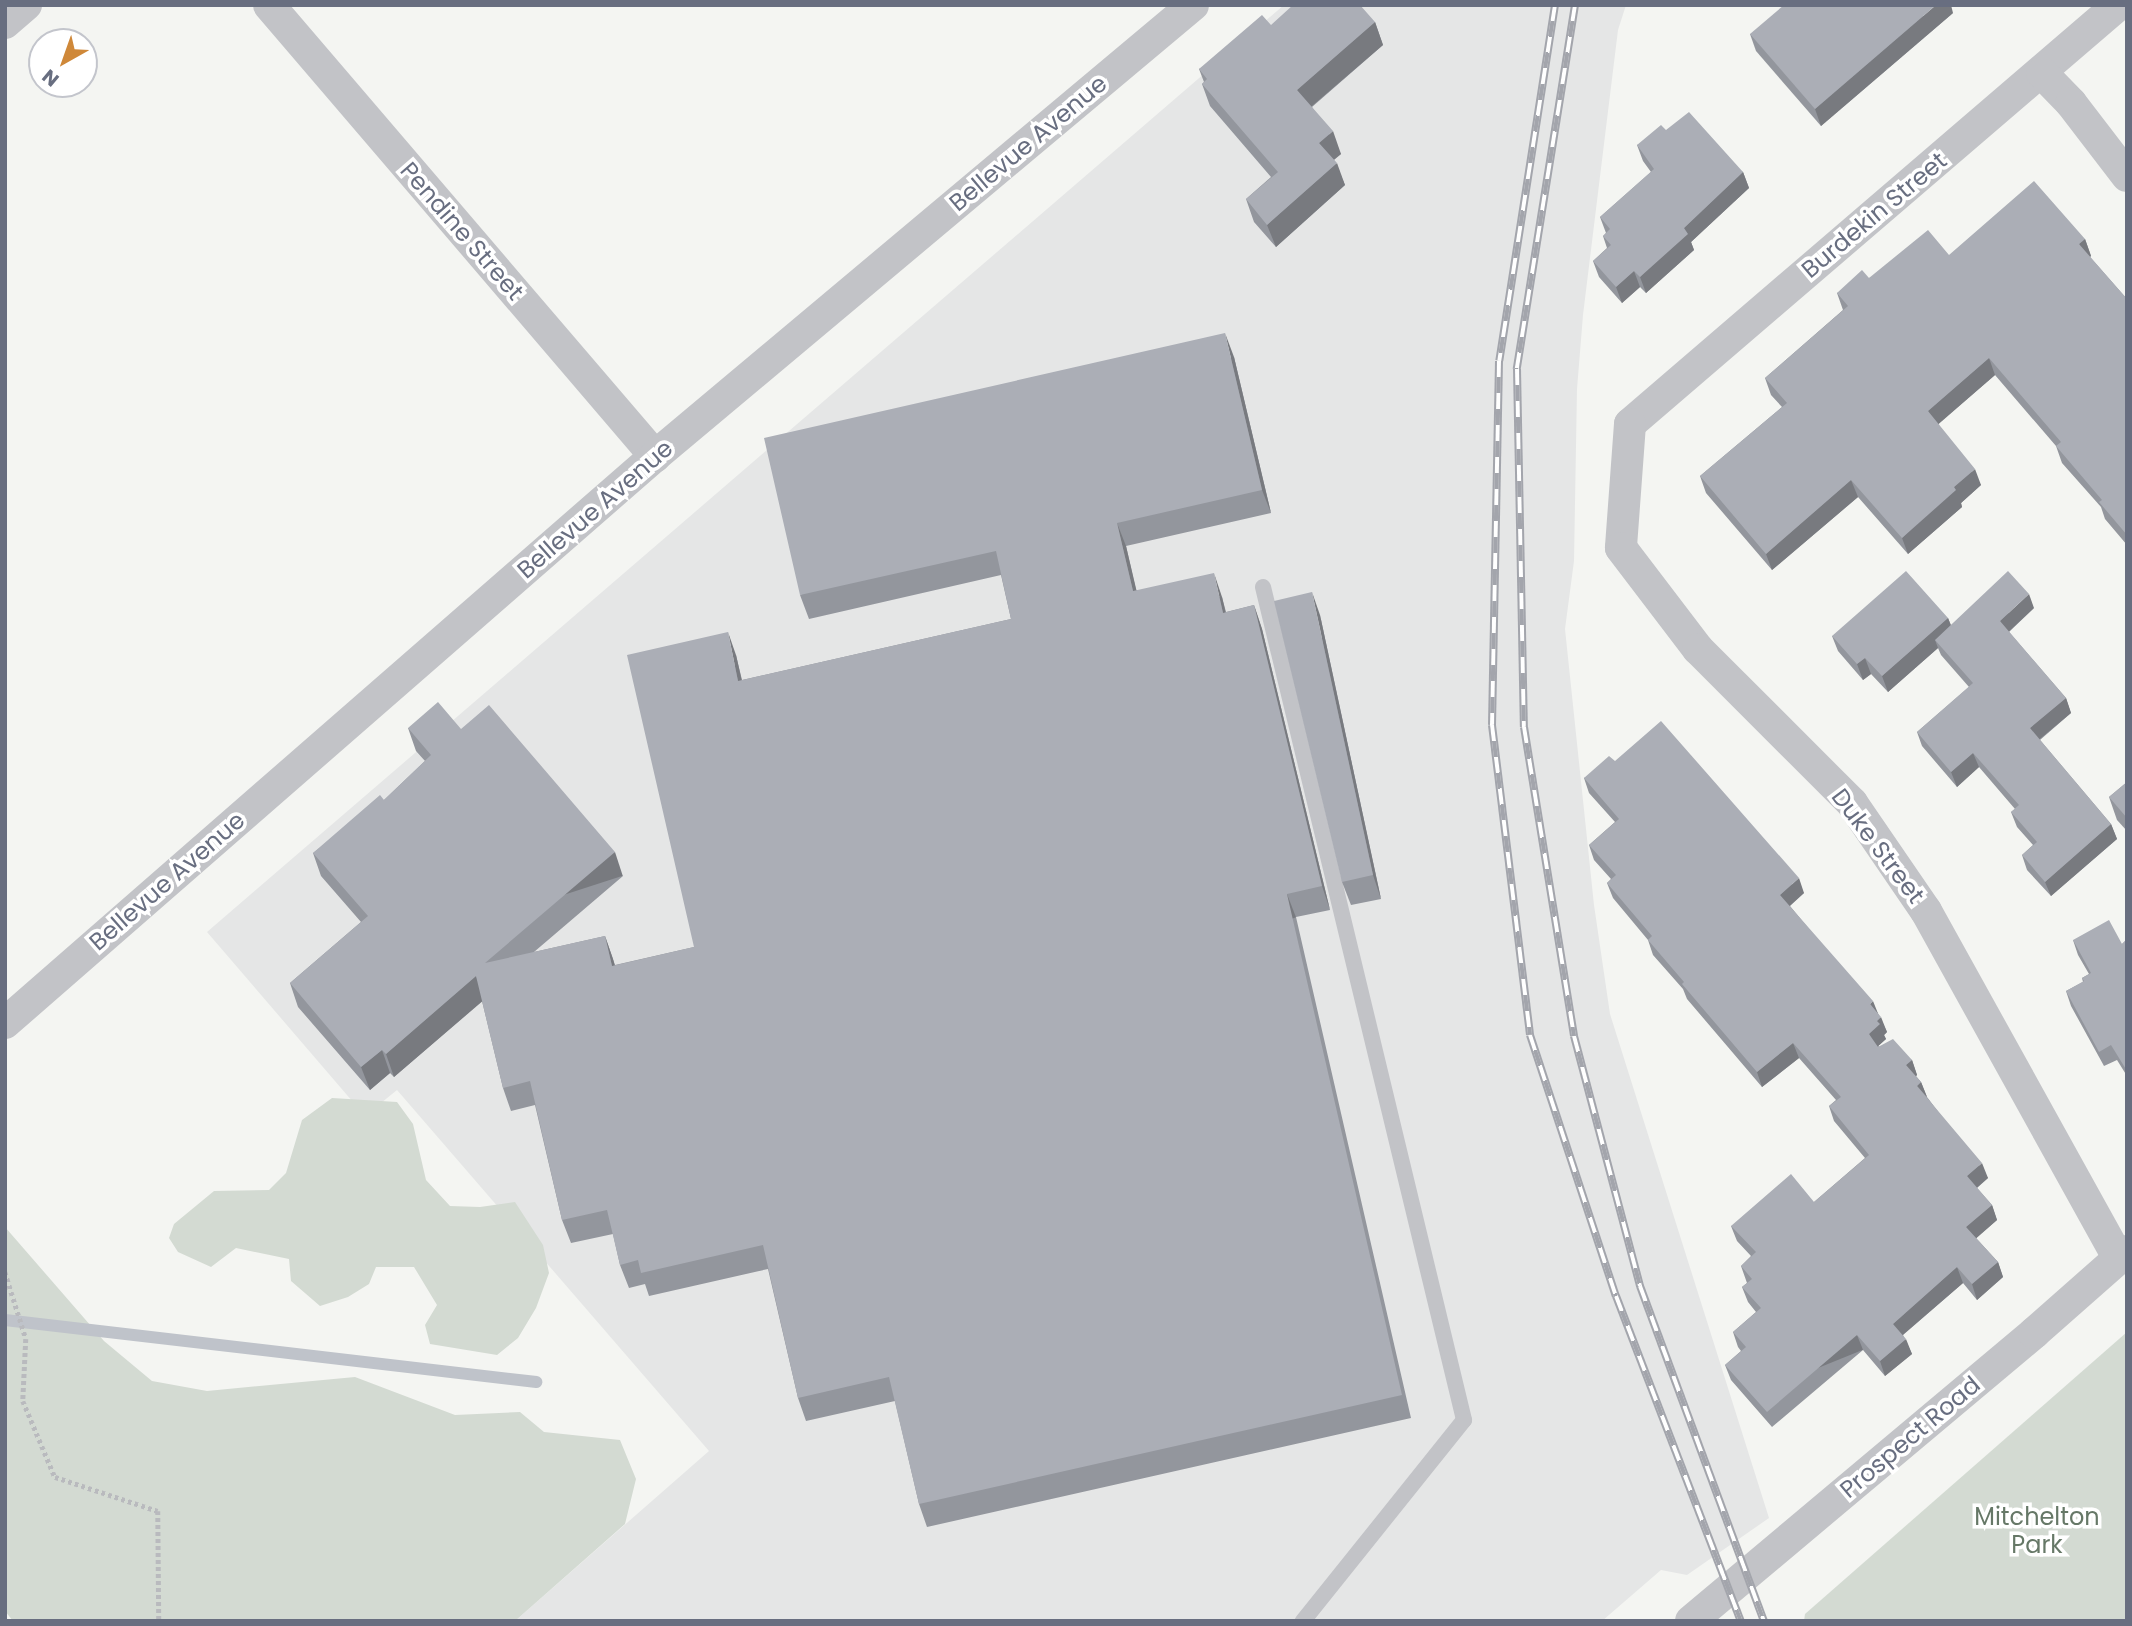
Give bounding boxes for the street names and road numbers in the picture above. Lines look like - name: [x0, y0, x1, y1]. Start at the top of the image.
- street label: Bellevue Avenue: [943, 69, 1113, 217]
- street label: Burdekin Street: [1796, 146, 1952, 284]
- street label: Pendine Street: [394, 156, 530, 306]
- street label: Bellevue Avenue: [511, 434, 679, 584]
- street label: Duke Street: [1826, 783, 1930, 909]
- street label: Bellevue Avenue: [83, 806, 251, 956]
- street label: Prospect Road: [1834, 1370, 1986, 1504]

